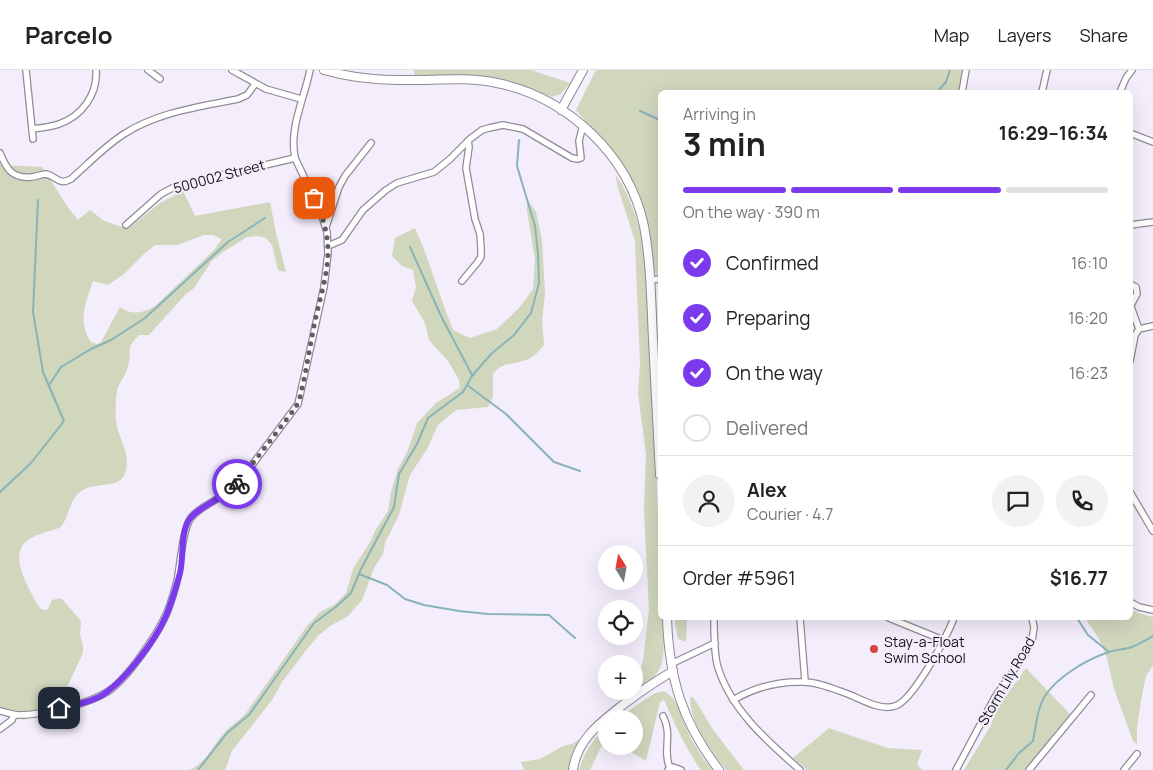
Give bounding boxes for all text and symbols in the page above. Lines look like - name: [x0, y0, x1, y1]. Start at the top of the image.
- text: Parcelo: [25, 18, 113, 51]
- text: Map: [934, 23, 969, 47]
- text: Layers: [997, 23, 1051, 47]
- text: Share: [1079, 23, 1128, 47]
- text: Arriving in: [683, 103, 756, 125]
- text: 16:29–16:34: [999, 120, 1108, 146]
- text: 3 min: [683, 122, 766, 166]
- street label: 500002 Street: [171, 155, 267, 197]
- pin: [293, 177, 335, 219]
- icon: bag: [300, 184, 328, 212]
- text: On the way · 390 m: [683, 201, 820, 223]
- icon: check: [683, 249, 711, 277]
- text: Confirmed: [726, 250, 819, 276]
- text: 16:10: [1071, 252, 1108, 274]
- icon: check: [683, 304, 711, 332]
- text: Preparing: [726, 305, 811, 331]
- text: 16:20: [1068, 307, 1108, 329]
- icon: check: [683, 359, 711, 387]
- text: On the way: [726, 360, 823, 386]
- text: 16:23: [1069, 362, 1108, 384]
- text: Delivered: [726, 415, 808, 441]
- courier: [212, 459, 262, 509]
- icon: bike: [223, 470, 251, 498]
- button: person: [683, 475, 735, 527]
- button: chat: [992, 475, 1044, 527]
- button: phone: [1056, 475, 1108, 527]
- text: Alex: [747, 477, 787, 503]
- text: Courier · 4.7: [747, 503, 833, 525]
- north arrow: [598, 545, 642, 590]
- map controls: [598, 545, 643, 755]
- text: Order #5961: [683, 565, 796, 591]
- text: $16.77: [1050, 565, 1108, 591]
- button: locate: [598, 600, 643, 645]
- place label: Stay-a-Float Swim School: [884, 632, 966, 667]
- street label: Storm Lily Road: [973, 633, 1039, 729]
- marker: Stay-a-Float Swim School: [868, 643, 880, 655]
- button: +: [598, 655, 643, 700]
- pin: [38, 687, 80, 729]
- icon: home: [45, 694, 73, 722]
- button: −: [598, 710, 643, 755]

